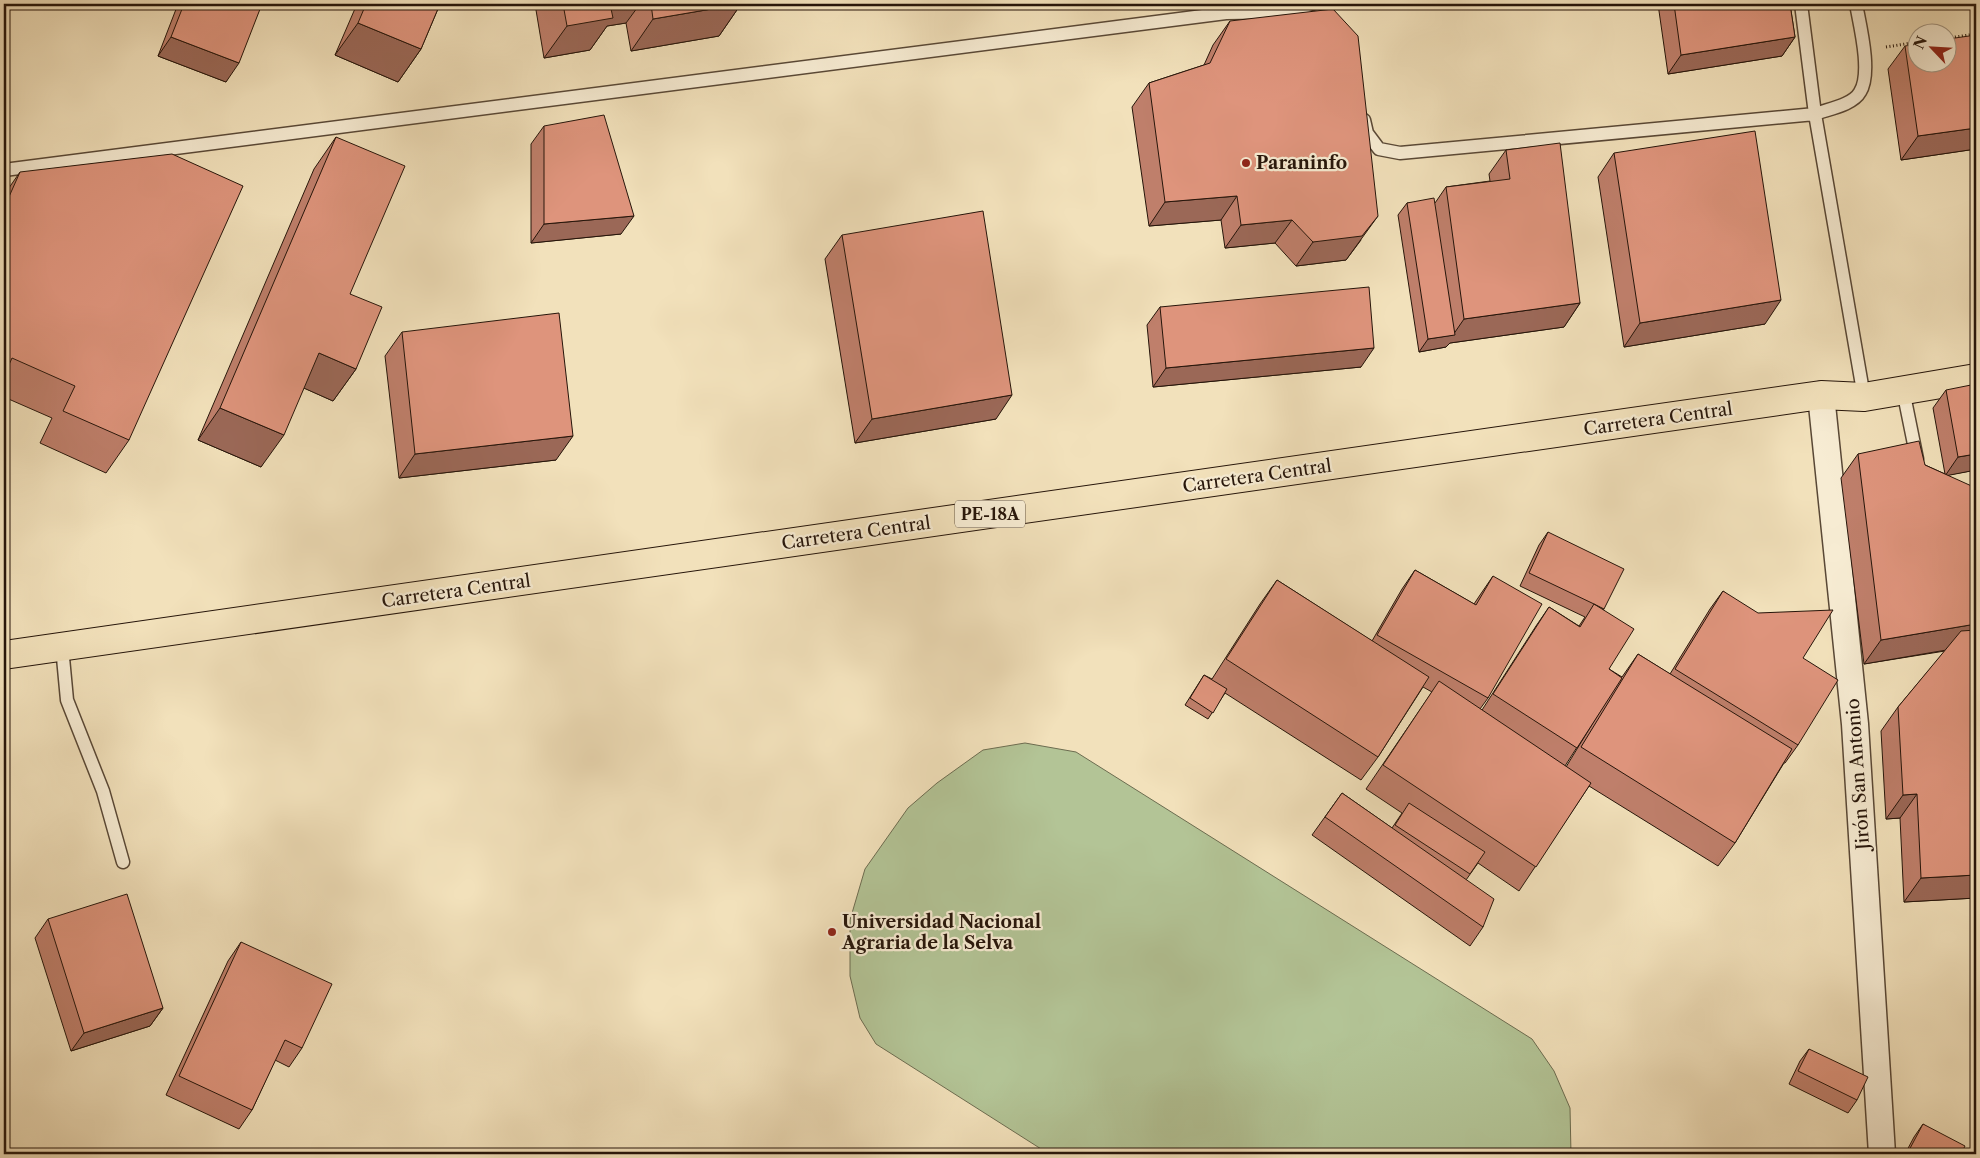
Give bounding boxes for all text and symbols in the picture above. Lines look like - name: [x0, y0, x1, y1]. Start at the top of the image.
- north arrow: [1908, 22, 1958, 72]
- text: N: [1909, 33, 1931, 52]
- place label: Paraninfo: [1256, 152, 1347, 174]
- marker: Paraninfo: [1240, 157, 1252, 169]
- street label: Carretera Central: [1582, 398, 1734, 440]
- street label: Carretera Central: [1181, 455, 1333, 497]
- road number: PE-18A: [955, 500, 1025, 528]
- street label: Carretera Central: [780, 512, 932, 554]
- street label: Carretera Central: [380, 570, 532, 612]
- street label: Jirón San Antonio: [1842, 698, 1874, 853]
- place label: Universidad Nacional Agraria de la Selva: [841, 911, 1041, 954]
- marker: Universidad Nacional Agraria de la Selva: [826, 926, 838, 938]

